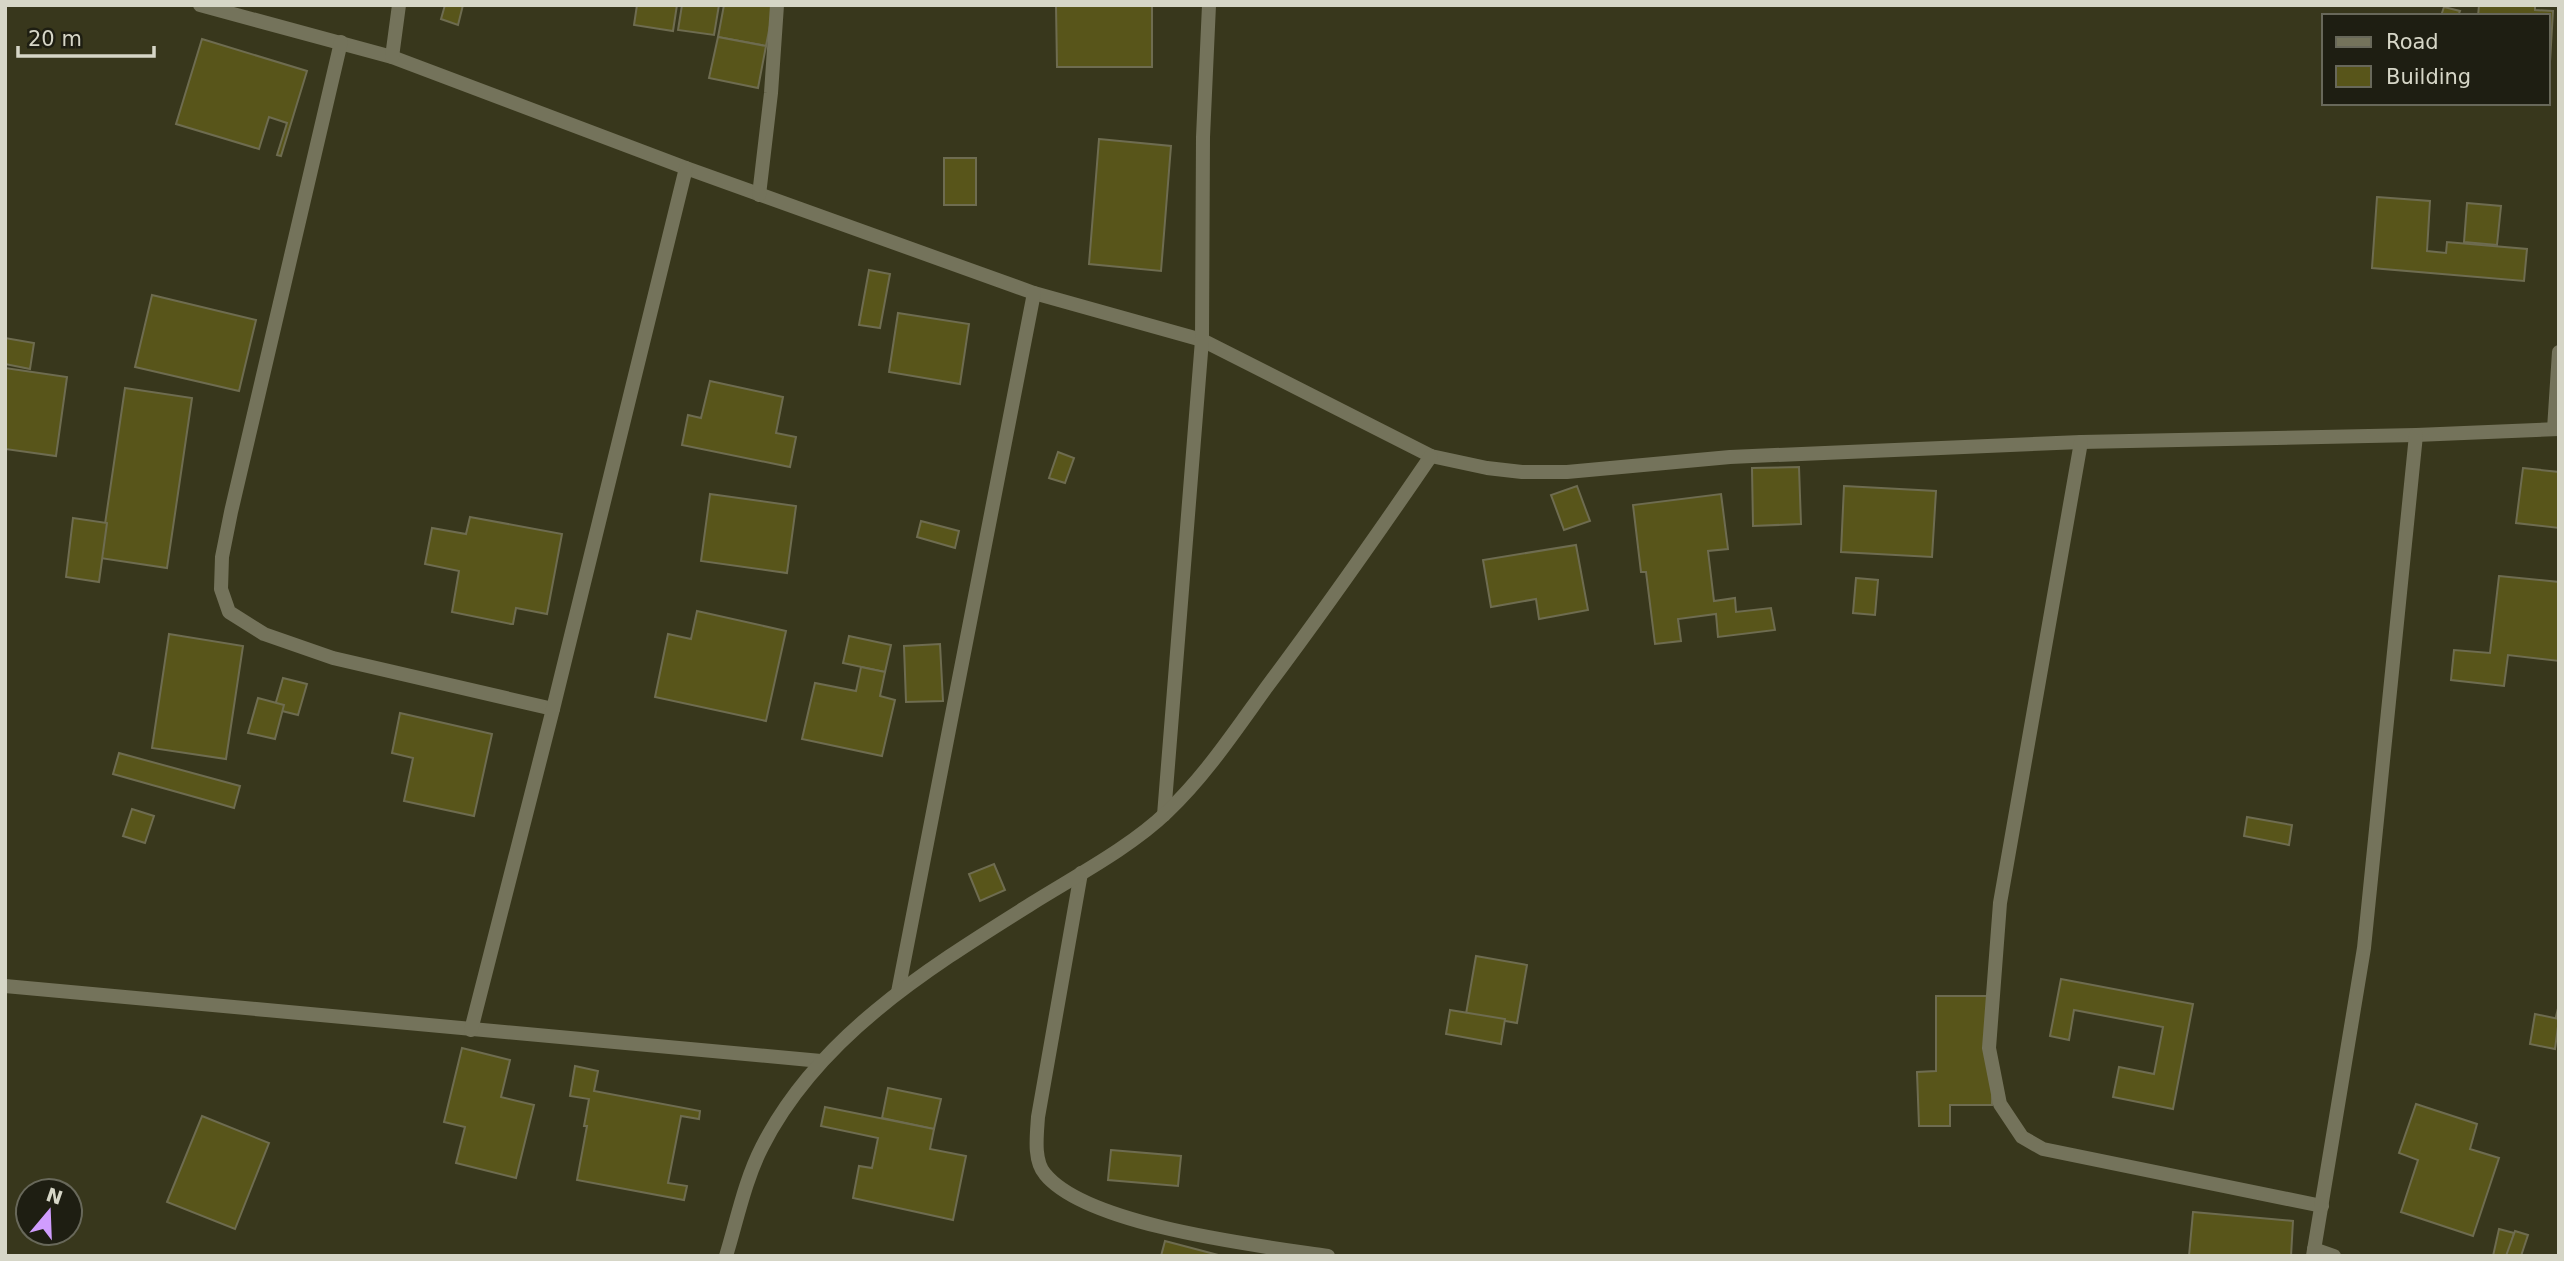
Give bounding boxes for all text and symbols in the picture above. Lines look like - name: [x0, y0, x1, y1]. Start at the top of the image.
- scale bar: [18, 14, 154, 58]
- legend: [2322, 14, 2550, 105]
- text: 20 m: [28, 27, 82, 51]
- text: Road: [2386, 30, 2439, 54]
- text: Building: [2386, 65, 2471, 89]
- north arrow: [14, 1177, 84, 1247]
- text: N: [43, 1183, 66, 1209]

